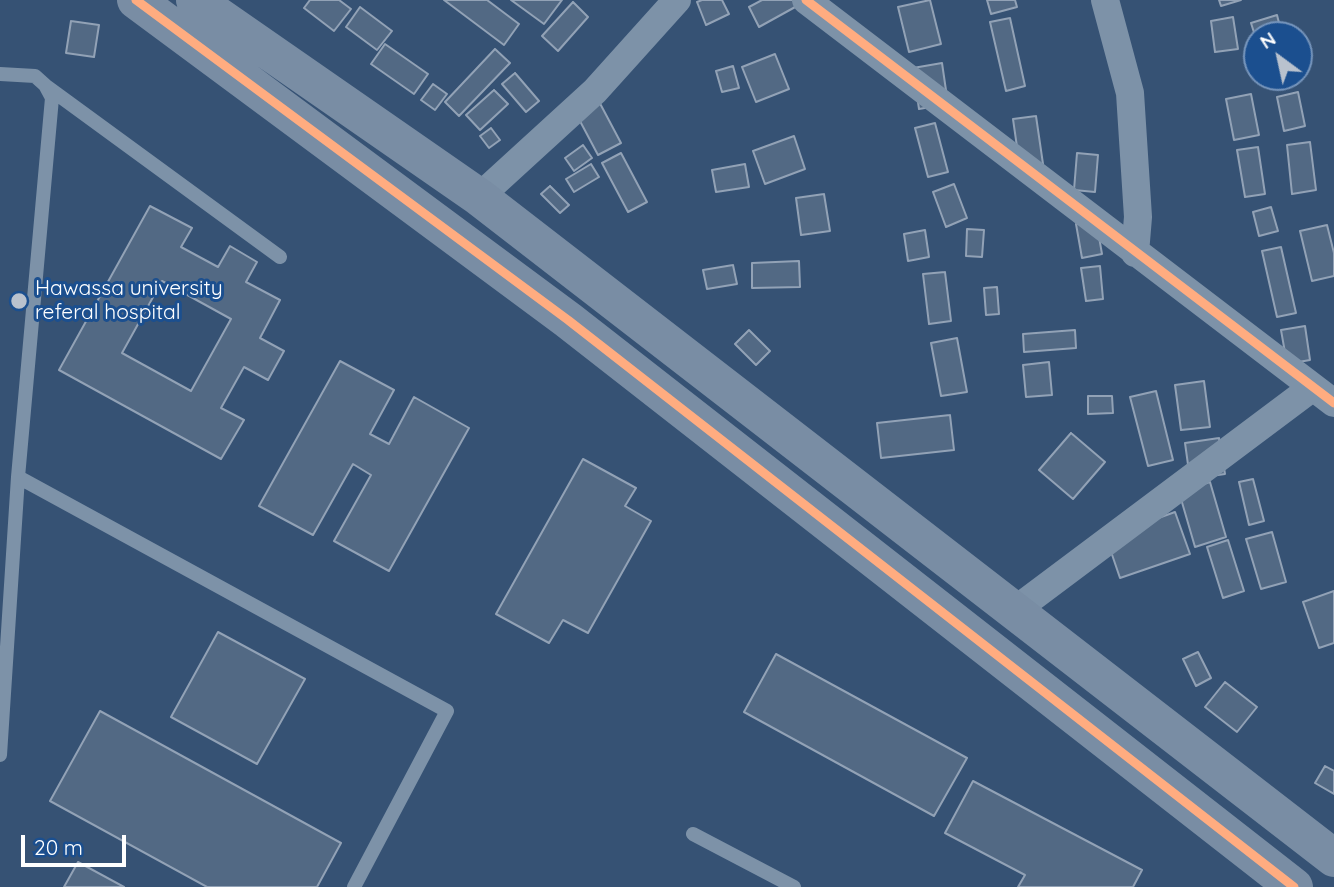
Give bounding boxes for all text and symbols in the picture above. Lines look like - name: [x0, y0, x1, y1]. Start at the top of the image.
- north arrow: [1243, 21, 1313, 91]
- text: N: [1255, 26, 1280, 54]
- place label: Hawassa university referal hospital: [35, 276, 223, 326]
- marker: Hawassa university referal hospital: [9, 291, 29, 311]
- scale bar: [24, 820, 130, 864]
- text: 20 m: [34, 834, 83, 860]

